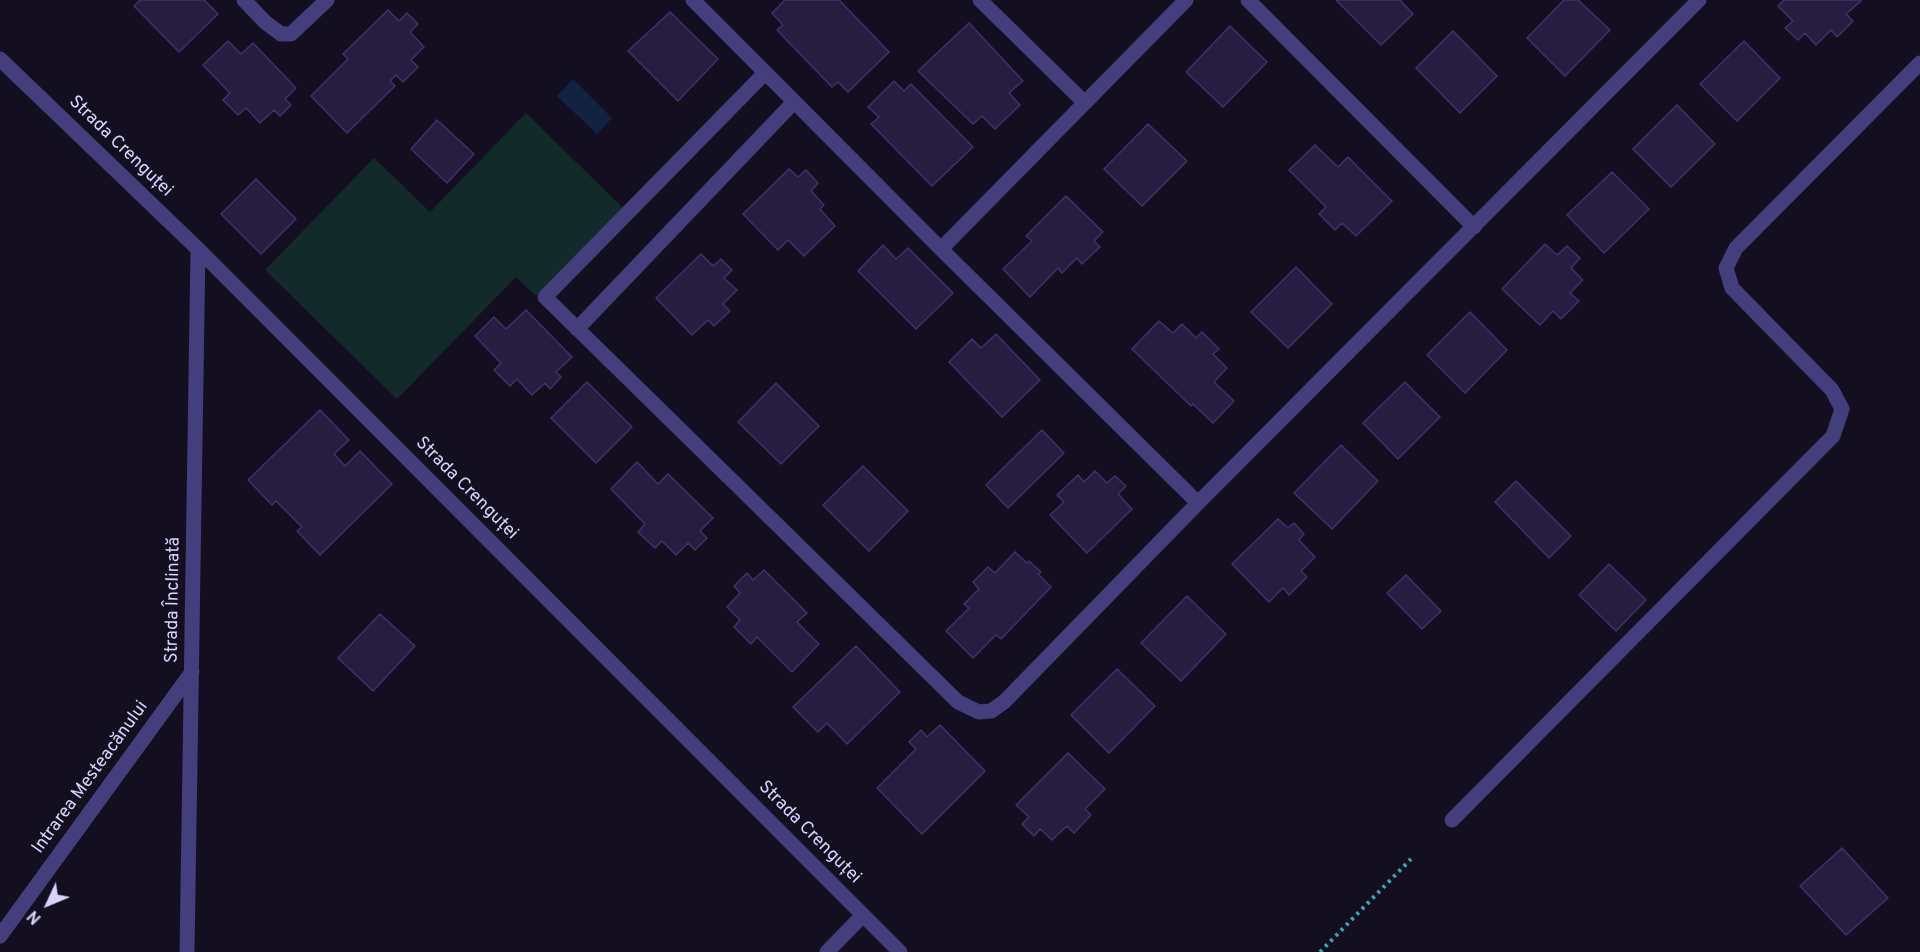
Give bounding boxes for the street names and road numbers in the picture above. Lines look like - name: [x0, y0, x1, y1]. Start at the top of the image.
- street label: Strada Crenguței: [63, 92, 177, 202]
- street label: Strada Crenguței: [410, 433, 522, 545]
- street label: Strada Înclinată: [162, 537, 186, 663]
- street label: Intrarea Mesteacănului: [28, 697, 154, 859]
- street label: Strada Crenguței: [753, 777, 865, 889]

